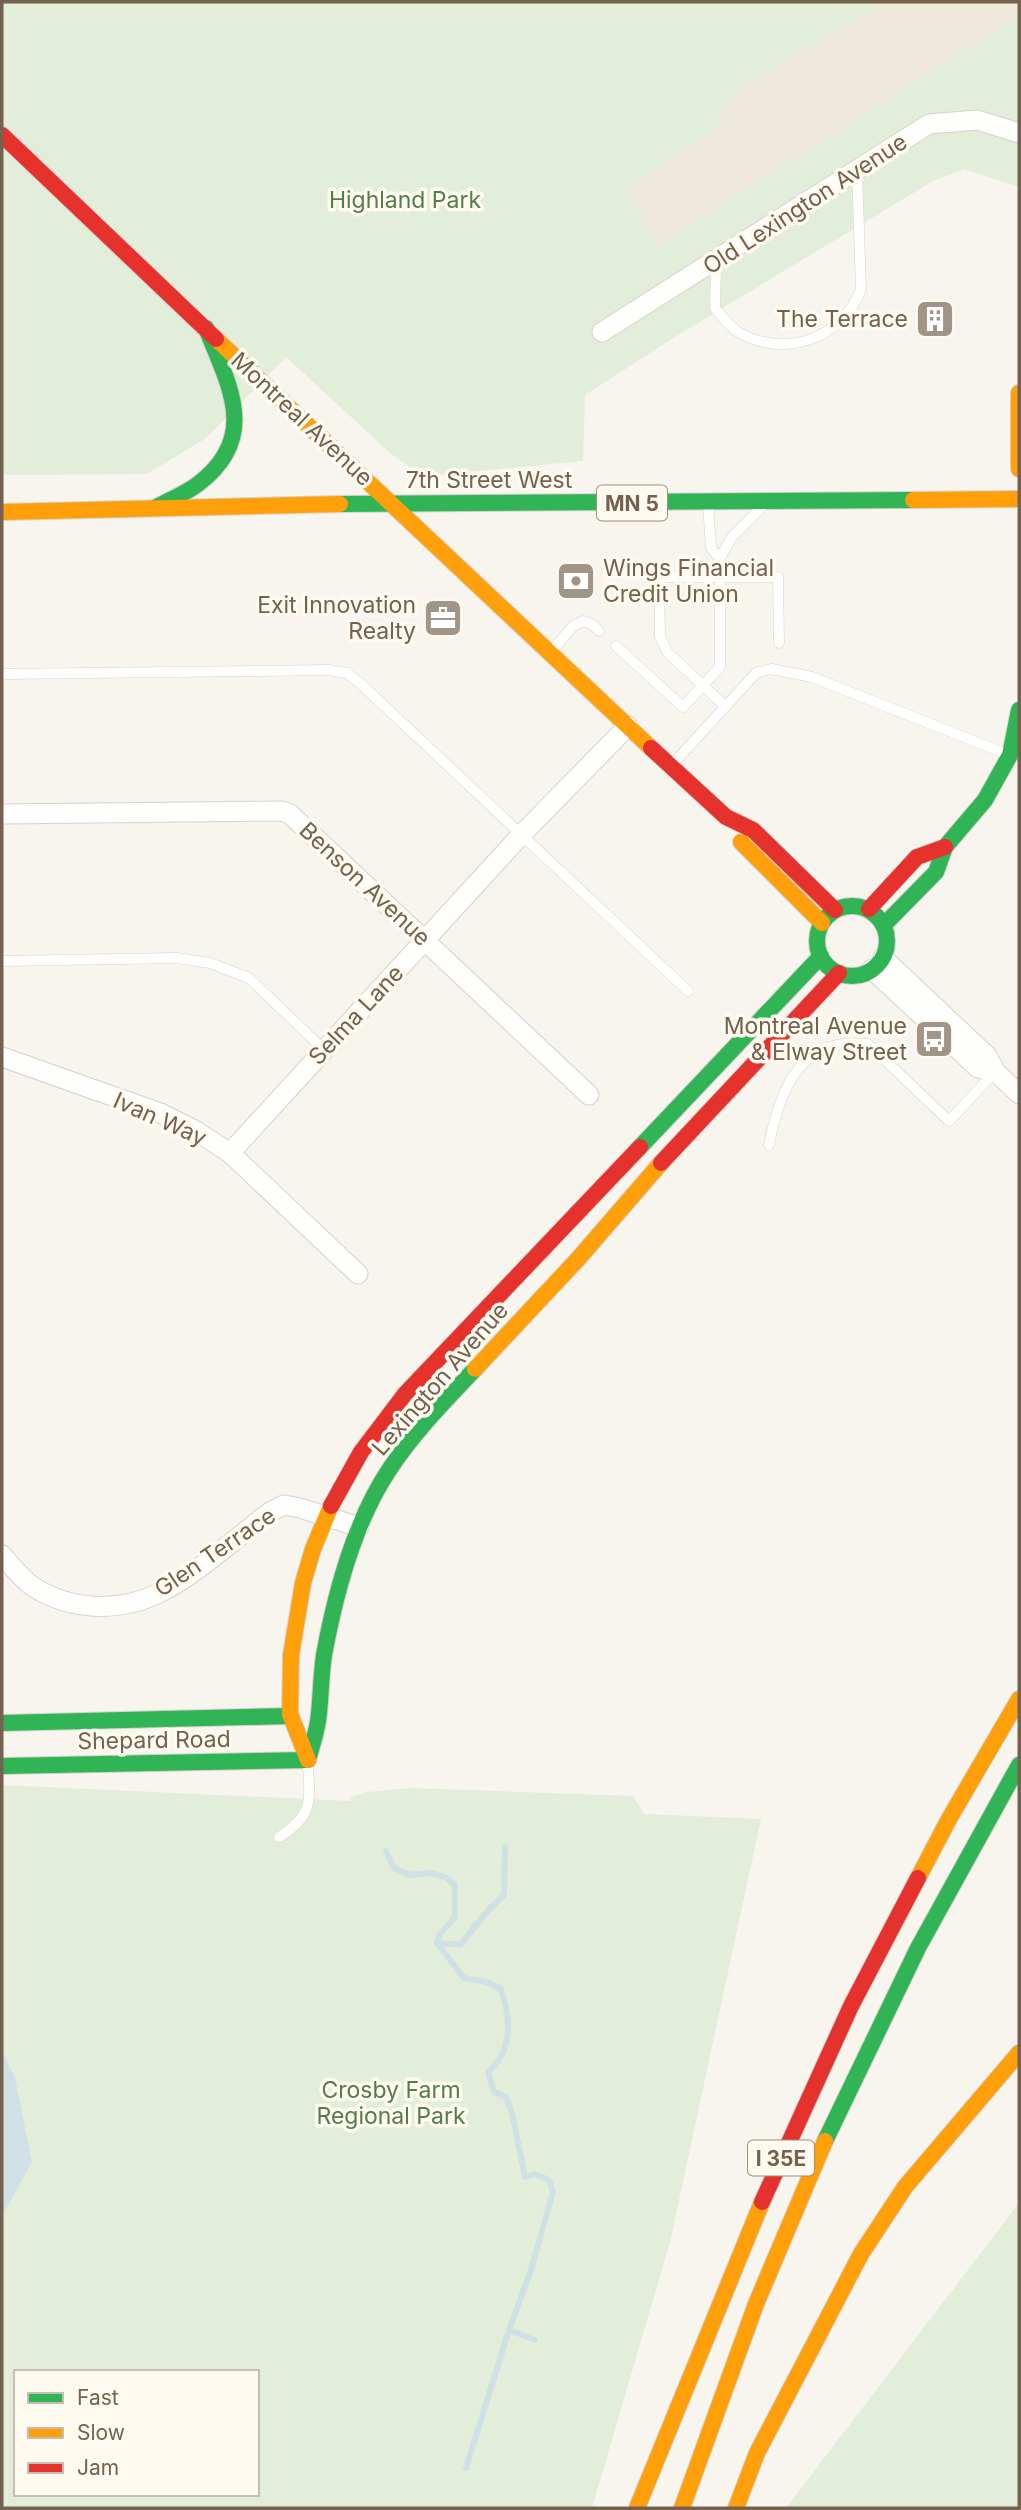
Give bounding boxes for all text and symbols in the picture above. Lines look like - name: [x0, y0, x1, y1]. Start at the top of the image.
- street label: Old Lexington Avenue: [698, 128, 912, 280]
- park label: Highland Park: [329, 186, 481, 214]
- building icon: The Terrace: [914, 298, 956, 340]
- place label: The Terrace: [776, 305, 908, 333]
- street label: Montreal Avenue: [225, 346, 379, 492]
- street label: 7th Street West: [406, 466, 573, 494]
- road number: MN 5: [597, 486, 667, 520]
- place label: Wings Financial Credit Union: [603, 554, 774, 608]
- bank icon: Wings Financial Credit Union: [555, 560, 597, 602]
- place label: Exit Innovation Realty: [257, 591, 416, 645]
- office icon: Exit Innovation Realty: [422, 597, 464, 639]
- street label: Benson Avenue: [294, 816, 436, 952]
- street label: Selma Lane: [303, 959, 409, 1071]
- place label: Montreal Avenue & Elway Street: [724, 1012, 907, 1066]
- bus stop icon: Montreal Avenue & Elway Street: [913, 1018, 955, 1060]
- street label: Ivan Way: [109, 1086, 211, 1152]
- street label: Lexington Avenue: [366, 1297, 514, 1461]
- street label: Glen Terrace: [149, 1501, 281, 1603]
- street label: Shepard Road: [77, 1725, 231, 1755]
- park label: Crosby Farm Regional Park: [316, 2076, 466, 2130]
- road number: I 35E: [748, 2140, 814, 2176]
- legend: [14, 2370, 259, 2496]
- text: Fast: [77, 2385, 119, 2410]
- text: Slow: [77, 2420, 125, 2445]
- text: Jam: [77, 2455, 119, 2480]

